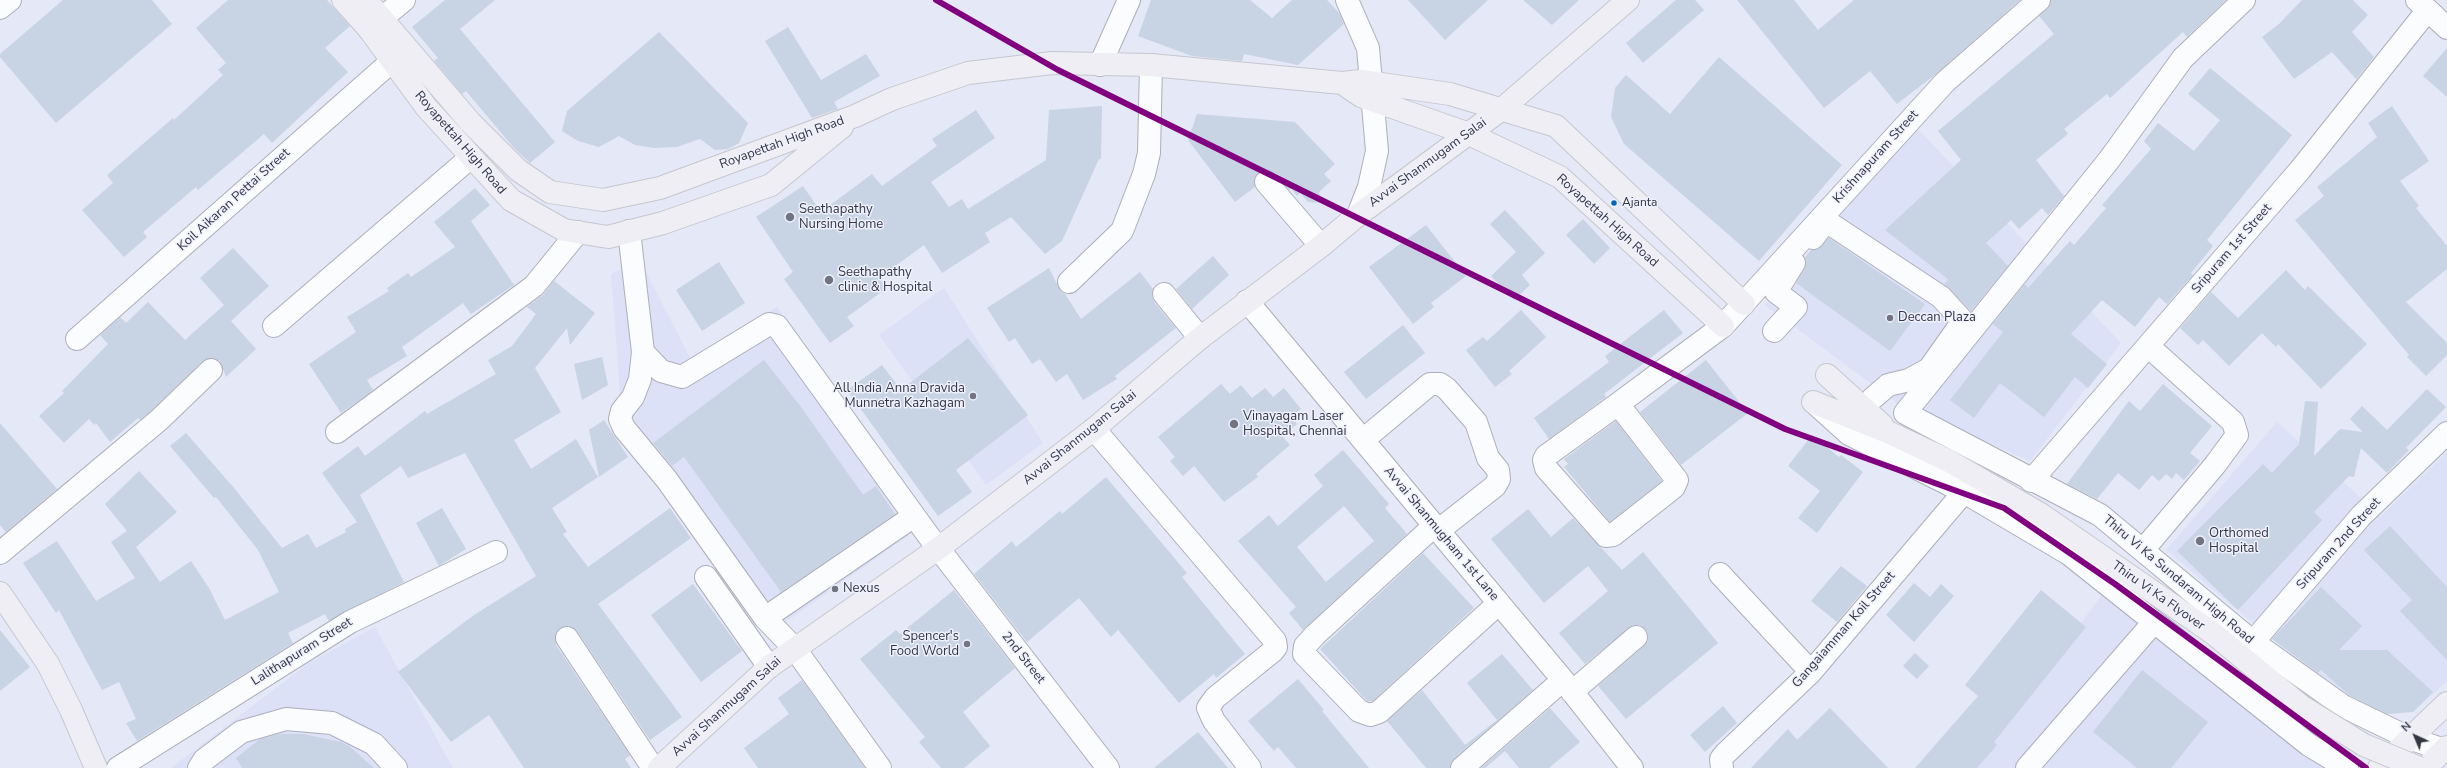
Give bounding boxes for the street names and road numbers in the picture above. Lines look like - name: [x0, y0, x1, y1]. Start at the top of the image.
- street label: Royapettah High Road: [411, 88, 509, 198]
- street label: Krishnapuram Street: [1830, 107, 1922, 207]
- street label: Royapettah High Road: [717, 113, 847, 173]
- street label: Avvai Shanmugam Salai: [1366, 115, 1490, 211]
- street label: Koil Aikaran Pettai Street: [175, 145, 293, 255]
- street label: Royapettah High Road: [1553, 171, 1661, 271]
- street label: Sripuram 1st Street: [2189, 201, 2275, 297]
- street label: Avvai Shanmugam Salai: [1020, 387, 1140, 489]
- street label: Avvai Shanmugham 1st Lane: [1380, 464, 1502, 604]
- street label: Sripuram 2nd Street: [2294, 495, 2384, 593]
- street label: Thiru Vi Ka Sundaram High Road: [2100, 512, 2256, 648]
- street label: Thiru Vi Ka Flyover: [2109, 558, 2207, 634]
- street label: Gangaiamman Koil Street: [1789, 569, 1899, 691]
- street label: Lalithapuram Street: [249, 615, 355, 689]
- street label: 2nd Street: [998, 629, 1048, 687]
- street label: Avvai Shanmugam Salai: [669, 654, 785, 760]

